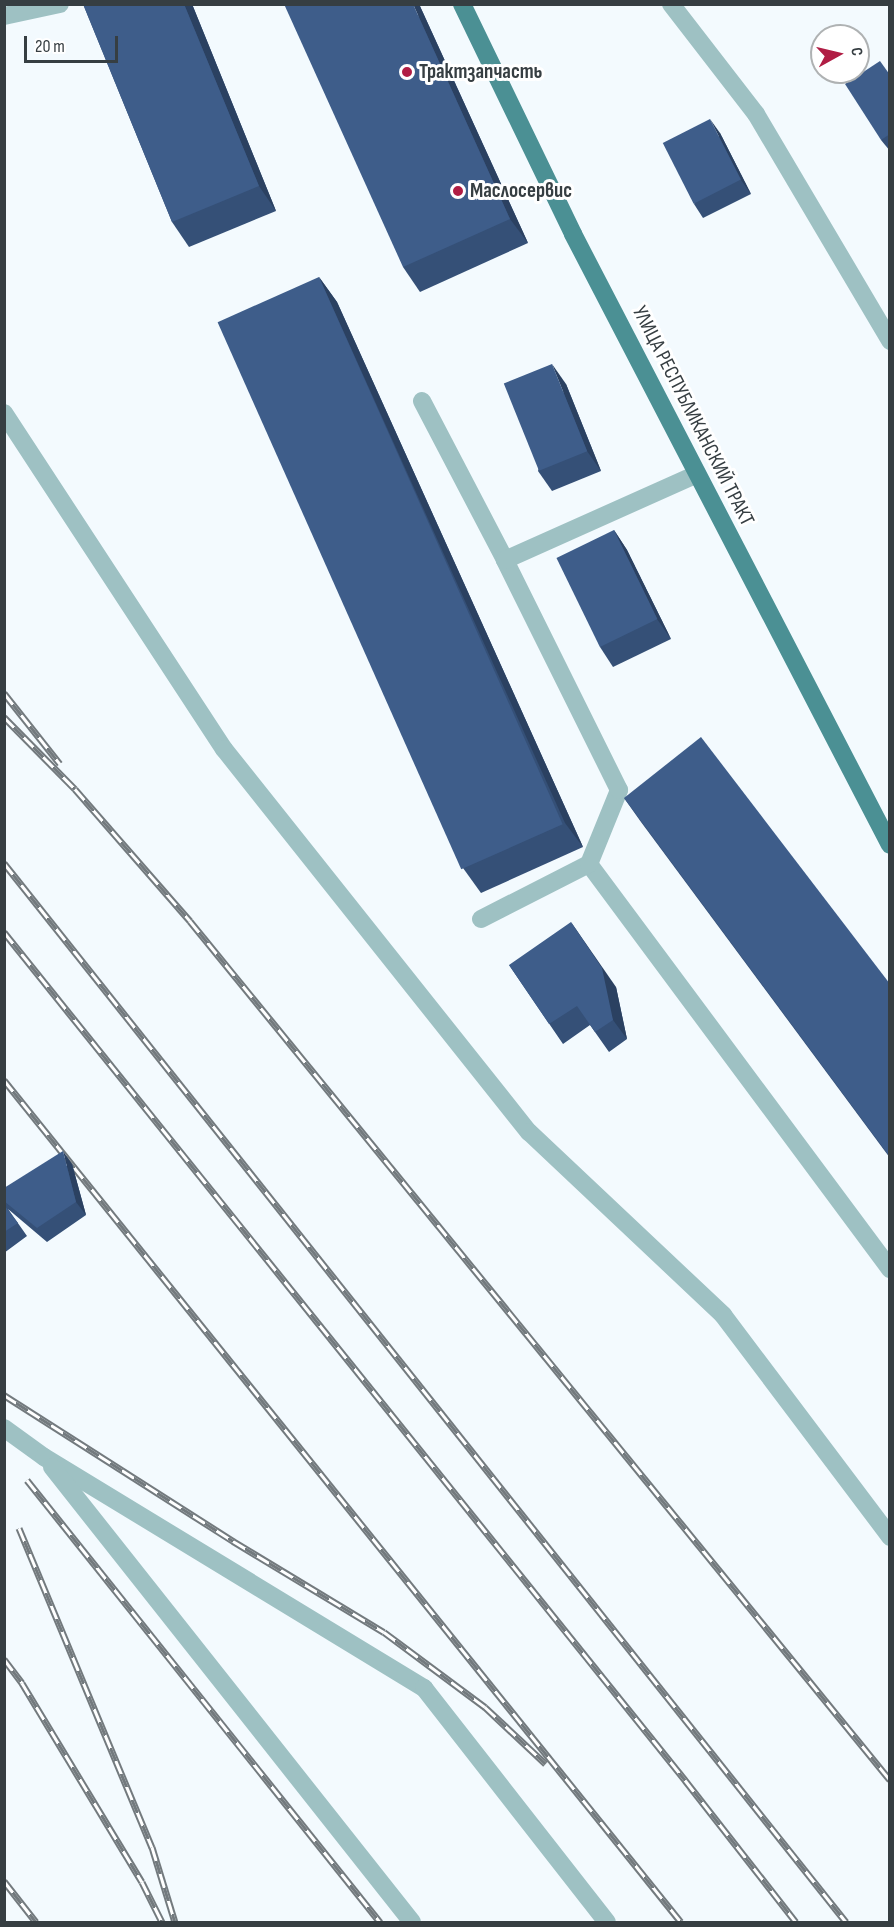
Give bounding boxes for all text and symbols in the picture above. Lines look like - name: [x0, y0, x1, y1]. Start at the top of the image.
- scale bar: [27, 24, 122, 62]
- north arrow: [810, 24, 870, 84]
- text: 20 m: [35, 36, 65, 57]
- text: С: [846, 46, 866, 57]
- place label: Трактзапчасть: [419, 59, 542, 85]
- marker: Трактзапчасть: [400, 65, 414, 79]
- place label: Маслосервис: [470, 178, 572, 204]
- marker: Маслосервис: [451, 184, 465, 198]
- street label: УЛИЦА РЕСПУБЛИКАНСКИЙ ТРАКТ: [626, 302, 760, 530]

